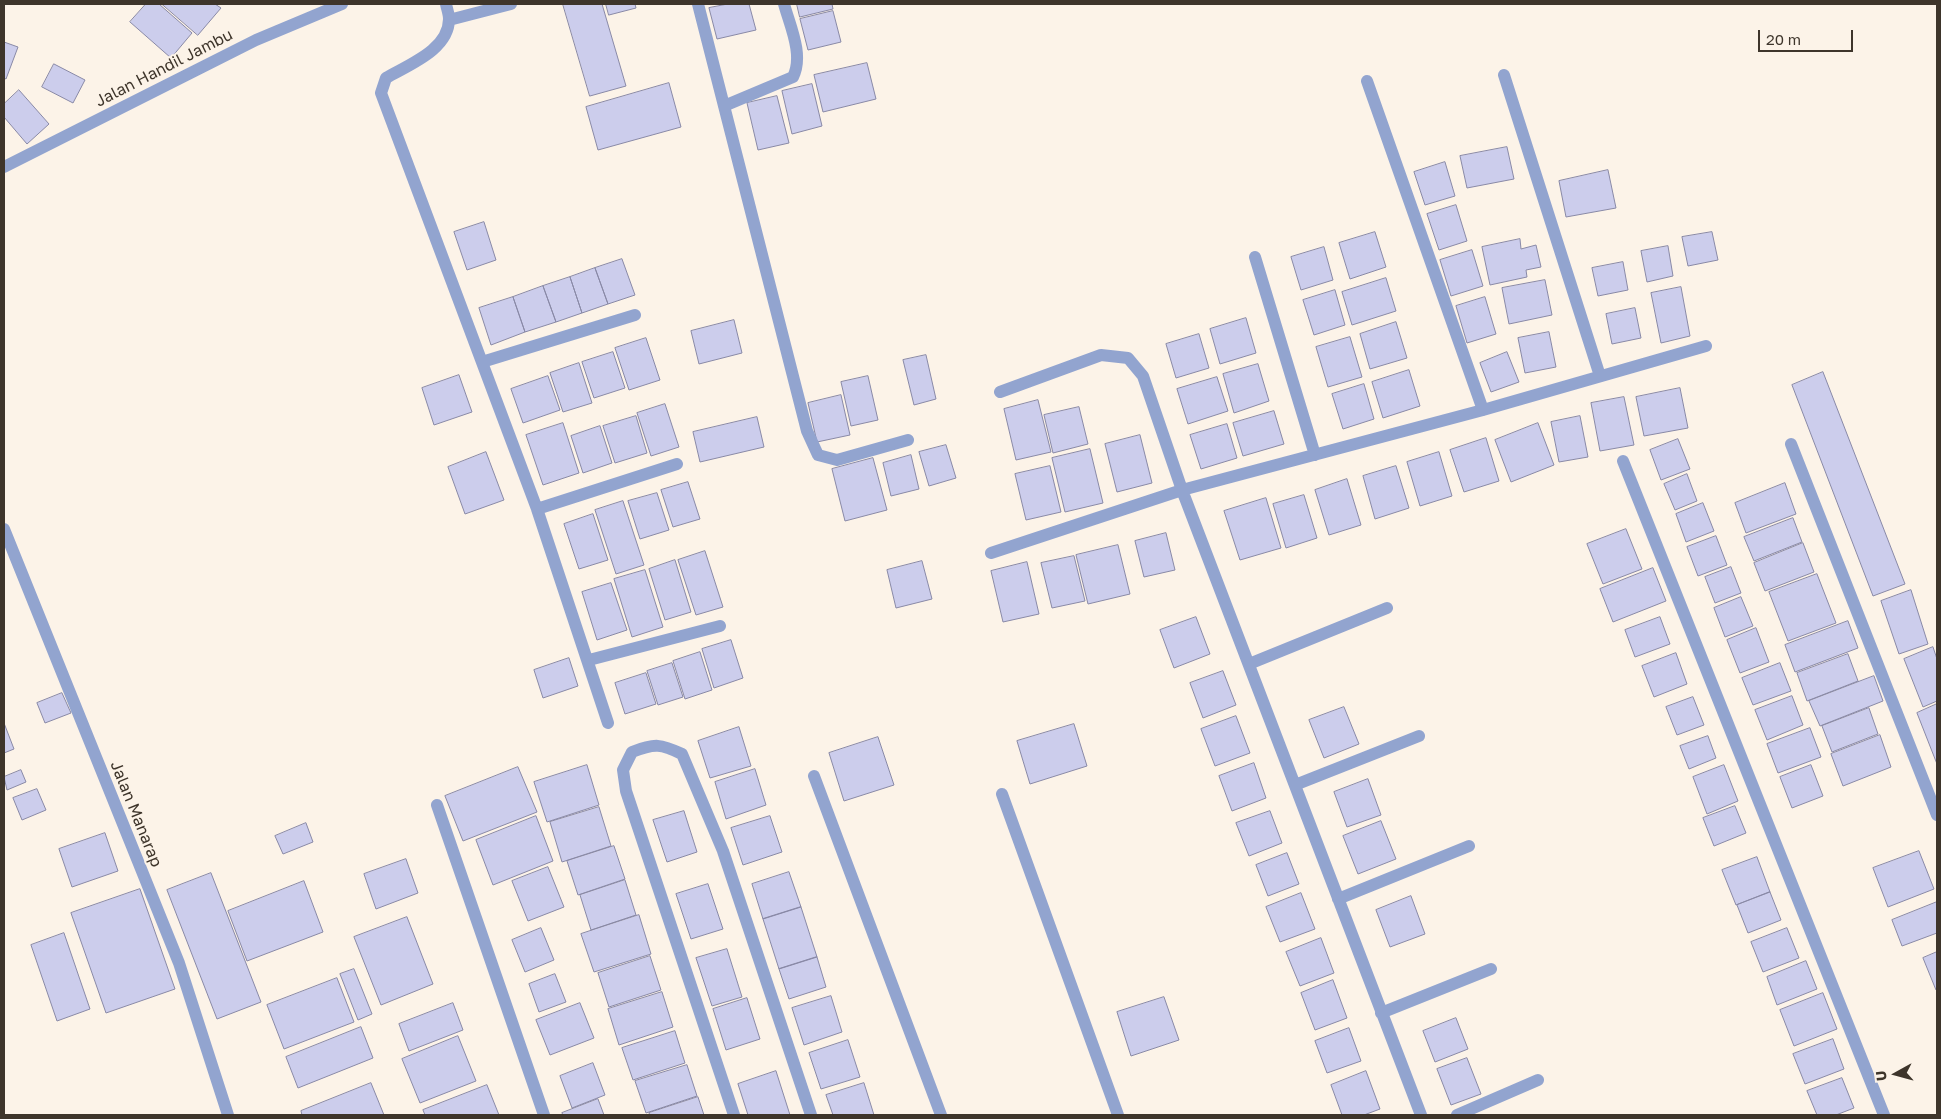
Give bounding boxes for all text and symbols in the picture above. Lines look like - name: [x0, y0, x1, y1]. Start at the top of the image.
- scale bar: [1761, 20, 1856, 52]
- street label: Jalan Handil Jambu: [92, 25, 236, 111]
- text: 20 m: [1766, 30, 1801, 48]
- street label: Jalan Manarap: [106, 758, 166, 870]
- north arrow: [1871, 1049, 1921, 1099]
- text: U: [1872, 1070, 1890, 1082]

